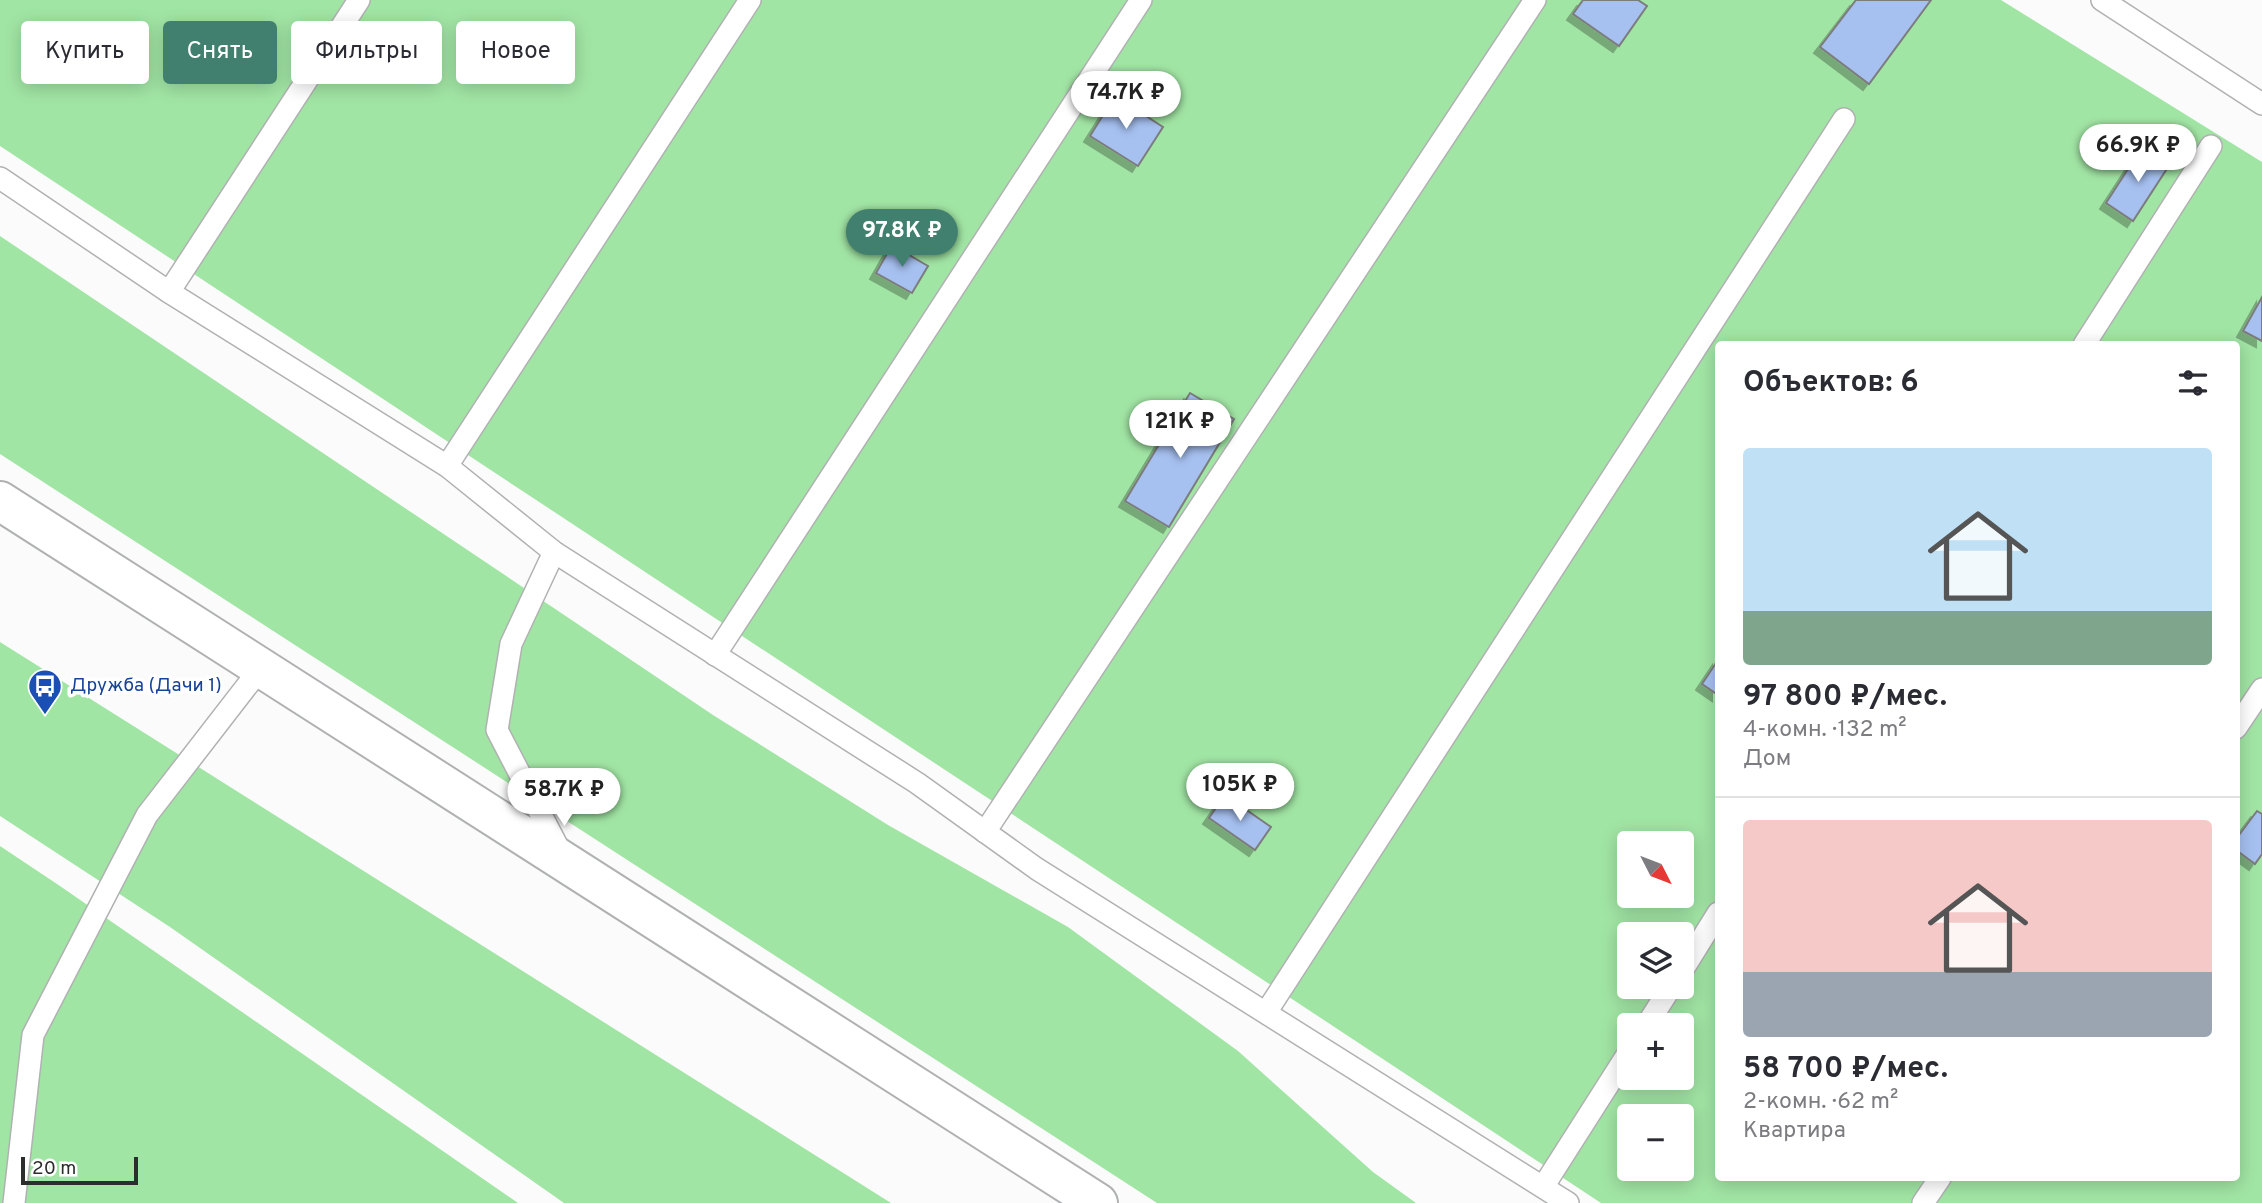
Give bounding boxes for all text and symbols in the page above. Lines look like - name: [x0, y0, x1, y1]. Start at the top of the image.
- chip: Купить: [21, 21, 149, 84]
- chip: Снять: [163, 21, 277, 84]
- chip: Фильтры: [291, 21, 442, 84]
- chip: Новое: [456, 21, 575, 84]
- pin: 74.7K ₽: [1061, 72, 1191, 131]
- text: 74.7K ₽: [1087, 79, 1165, 108]
- pin: 66.9K ₽: [2073, 124, 2203, 184]
- text: 66.9K ₽: [2095, 132, 2181, 161]
- pin: 97.8K ₽: [837, 210, 967, 269]
- text: 97.8K ₽: [862, 217, 942, 246]
- icon: filters: [2174, 364, 2212, 402]
- text: Объектов: 6: [1743, 365, 1919, 402]
- pin: 121K ₽: [1123, 400, 1237, 460]
- text: 121K ₽: [1145, 408, 1215, 437]
- icon: home: [1915, 493, 2041, 619]
- bus stop icon: Дружба (Дачи 1): [26, 667, 64, 716]
- place label: Дружба (Дачи 1): [70, 674, 222, 698]
- text: 97 800 ₽/мес.: [1743, 679, 1947, 716]
- text: 4-комн. · 132 m²: [1743, 716, 1907, 745]
- text: Дом: [1743, 745, 1791, 774]
- pin: 105K ₽: [1183, 764, 1297, 823]
- pin: 58.7K ₽: [499, 768, 629, 828]
- text: 105K ₽: [1202, 771, 1278, 800]
- text: 58.7K ₽: [523, 776, 605, 805]
- north arrow: [1617, 831, 1694, 908]
- map controls: [1617, 831, 1694, 1181]
- icon: home: [1915, 865, 2041, 991]
- button: layers: [1617, 922, 1694, 999]
- button: +: [1617, 1013, 1694, 1090]
- text: 58 700 ₽/мес.: [1743, 1051, 1948, 1088]
- text: 2-комн. · 62 m²: [1743, 1088, 1898, 1117]
- button: −: [1617, 1104, 1694, 1181]
- text: Квартира: [1743, 1117, 1846, 1146]
- scale bar: [21, 1154, 138, 1186]
- text: 20 m: [32, 1157, 76, 1181]

